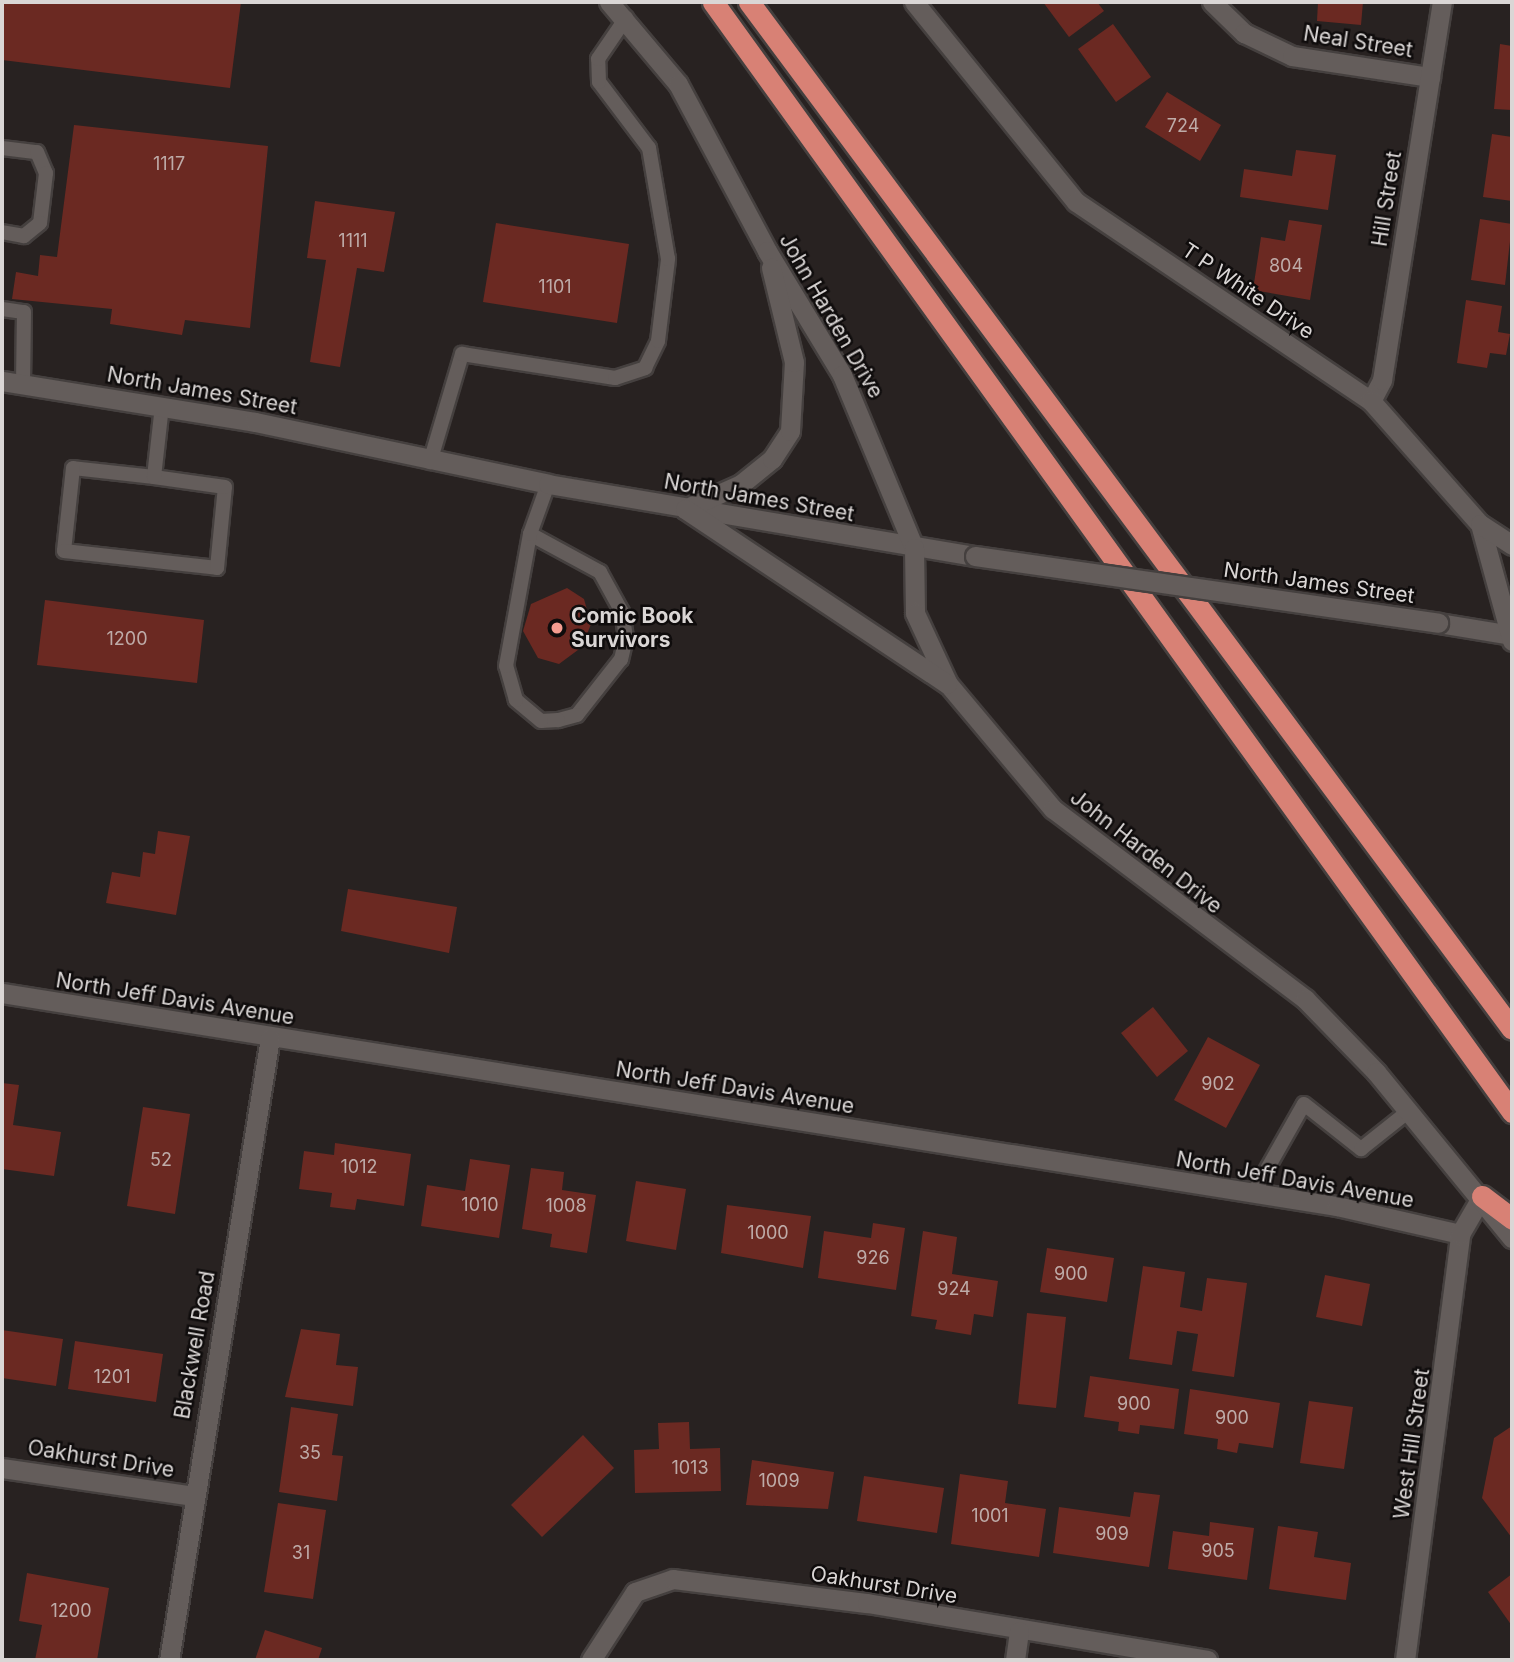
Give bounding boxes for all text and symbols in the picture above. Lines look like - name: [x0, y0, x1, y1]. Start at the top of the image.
- street label: Neal Street: [1302, 21, 1414, 63]
- house number: 724: [1167, 115, 1199, 137]
- street label: Hill Street: [1367, 150, 1407, 248]
- house number: 1117: [153, 153, 185, 175]
- street label: John Harden Drive: [774, 229, 888, 403]
- house number: 1111: [338, 230, 368, 252]
- street label: T P White Drive: [1177, 238, 1319, 344]
- house number: 804: [1269, 255, 1303, 277]
- house number: 1101: [538, 276, 572, 298]
- street label: North James Street: [105, 362, 299, 420]
- street label: North James Street: [662, 469, 856, 527]
- street label: North James Street: [1222, 557, 1416, 609]
- place label: Comic Book Survivors: [571, 603, 693, 653]
- marker: Comic Book Survivors: [549, 620, 565, 636]
- house number: 1200: [106, 628, 148, 650]
- street label: John Harden Drive: [1065, 785, 1227, 919]
- street label: North Jeff Davis Avenue: [54, 968, 296, 1030]
- street label: North Jeff Davis Avenue: [614, 1057, 856, 1119]
- house number: 902: [1201, 1073, 1235, 1095]
- street label: North Jeff Davis Avenue: [1174, 1147, 1416, 1213]
- house number: 52: [150, 1149, 172, 1171]
- house number: 1012: [341, 1156, 377, 1178]
- house number: 1010: [461, 1194, 499, 1216]
- house number: 1008: [545, 1195, 587, 1217]
- house number: 1000: [747, 1222, 789, 1244]
- house number: 926: [856, 1247, 890, 1269]
- house number: 900: [1054, 1263, 1088, 1285]
- street label: Blackwell Road: [170, 1269, 220, 1421]
- house number: 924: [937, 1278, 971, 1300]
- house number: 1201: [94, 1366, 130, 1388]
- street label: West Hill Street: [1389, 1367, 1435, 1521]
- house number: 900: [1117, 1393, 1151, 1415]
- house number: 900: [1215, 1407, 1249, 1429]
- street label: Oakhurst Drive: [26, 1435, 176, 1483]
- house number: 35: [299, 1442, 321, 1464]
- house number: 1013: [671, 1457, 709, 1479]
- house number: 1009: [758, 1470, 800, 1492]
- house number: 1001: [971, 1505, 1009, 1527]
- house number: 909: [1095, 1523, 1129, 1545]
- house number: 905: [1201, 1540, 1235, 1562]
- house number: 31: [292, 1542, 310, 1564]
- street label: Oakhurst Drive: [809, 1561, 959, 1609]
- house number: 1200: [50, 1600, 92, 1622]

